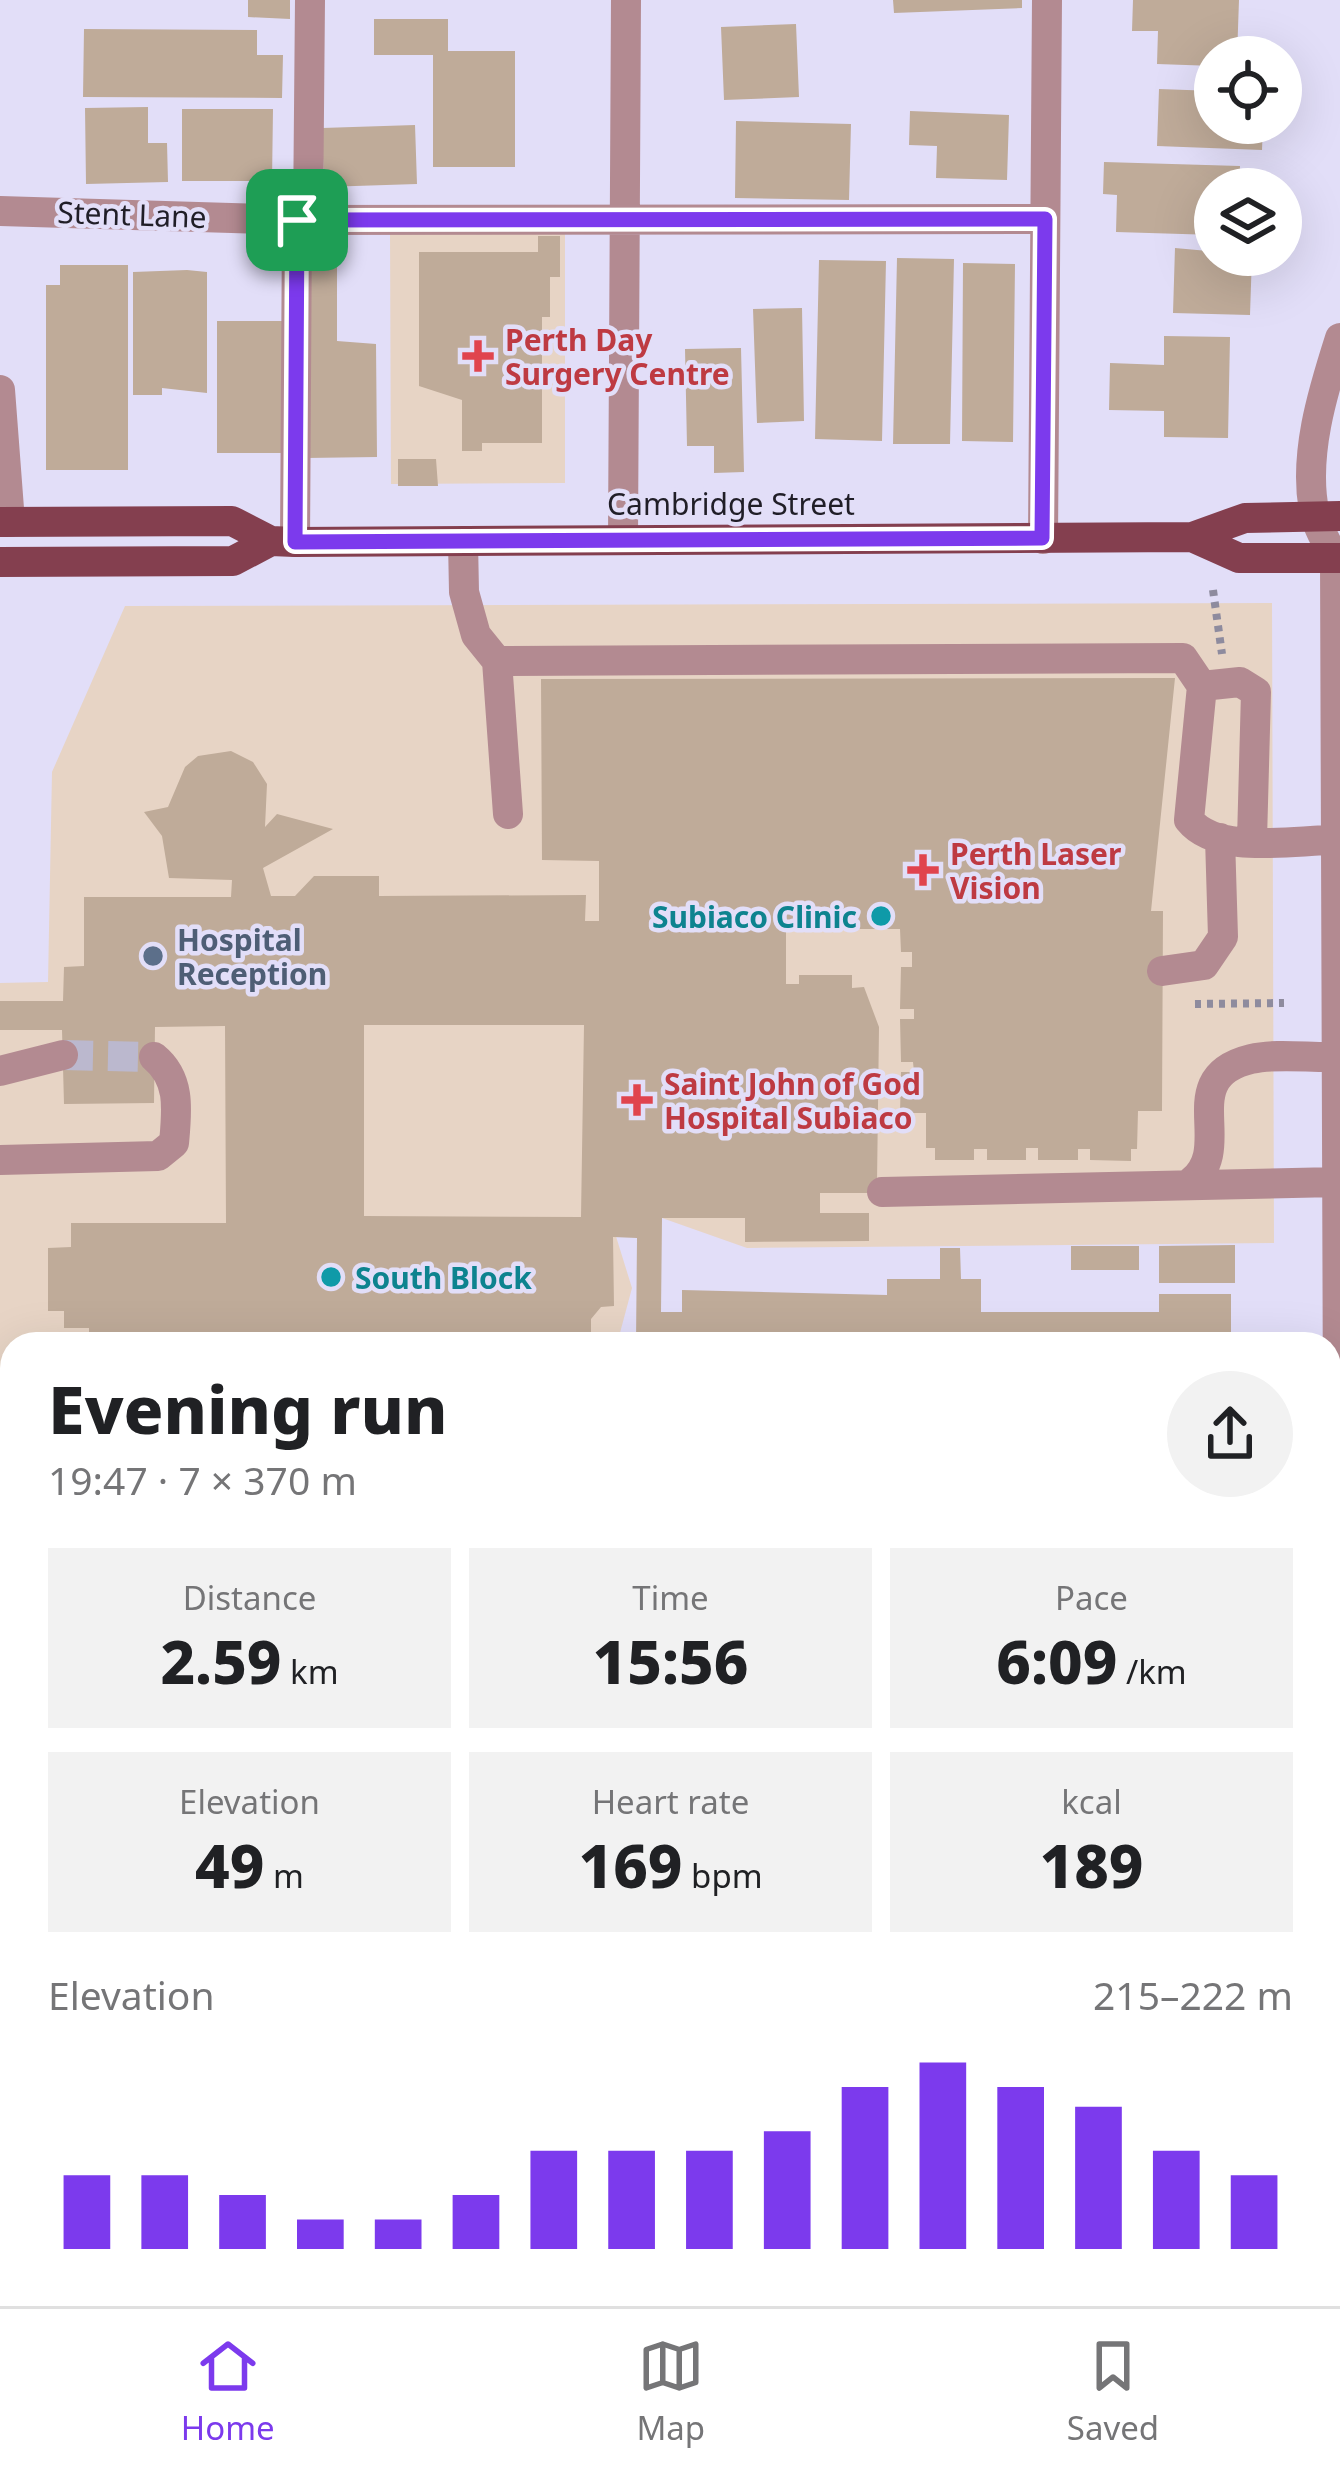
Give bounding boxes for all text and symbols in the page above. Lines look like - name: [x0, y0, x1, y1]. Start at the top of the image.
- map controls: [1194, 36, 1302, 276]
- button: locate: [1194, 36, 1302, 144]
- button: layers: [1194, 168, 1302, 276]
- pin: [246, 169, 348, 271]
- icon: arrive: [264, 187, 330, 253]
- street label: Stent Lane: [57, 191, 207, 237]
- place label: Perth Day Surgery Centre: [505, 319, 730, 394]
- marker: Perth Day Surgery Centre: [462, 340, 494, 372]
- street label: Cambridge Street: [607, 483, 855, 524]
- place label: Perth Laser Vision: [950, 833, 1122, 908]
- marker: Perth Laser Vision: [907, 854, 939, 886]
- place label: Subiaco Clinic: [652, 896, 857, 937]
- marker: Subiaco Clinic: [868, 903, 894, 929]
- place label: Hospital Reception: [177, 919, 327, 994]
- marker: Hospital Reception: [140, 943, 166, 969]
- place label: Saint John of God Hospital Subiaco: [664, 1063, 921, 1138]
- marker: Saint John of God Hospital Subiaco: [621, 1084, 653, 1116]
- place label: South Block: [355, 1257, 532, 1298]
- marker: South Block: [318, 1264, 344, 1290]
- text: Evening run: [48, 1363, 447, 1453]
- button: share: [1167, 1371, 1293, 1497]
- text: 19:47 · 7 × 370 m: [48, 1453, 357, 1506]
- text: Distance: [183, 1575, 316, 1620]
- text: Time: [632, 1575, 709, 1620]
- text: Pace: [1055, 1575, 1128, 1620]
- text: 2.59: [160, 1620, 282, 1702]
- text: 15:56: [593, 1620, 748, 1702]
- text: 6:09: [996, 1620, 1117, 1702]
- text: km: [282, 1649, 339, 1694]
- text: /km: [1117, 1649, 1187, 1694]
- text: Elevation: [179, 1779, 320, 1824]
- text: Heart rate: [592, 1779, 749, 1824]
- text: kcal: [1061, 1779, 1122, 1824]
- text: 49: [195, 1824, 264, 1906]
- text: 169: [578, 1824, 683, 1906]
- text: 189: [1039, 1824, 1144, 1906]
- text: m: [264, 1853, 304, 1898]
- text: bpm: [683, 1853, 763, 1898]
- text: Elevation: [48, 1968, 215, 2021]
- text: 215–222 m: [1093, 1968, 1293, 2021]
- tab: Home: [181, 2333, 275, 2450]
- tab: Map: [636, 2333, 705, 2450]
- tab: Saved: [1067, 2333, 1159, 2450]

